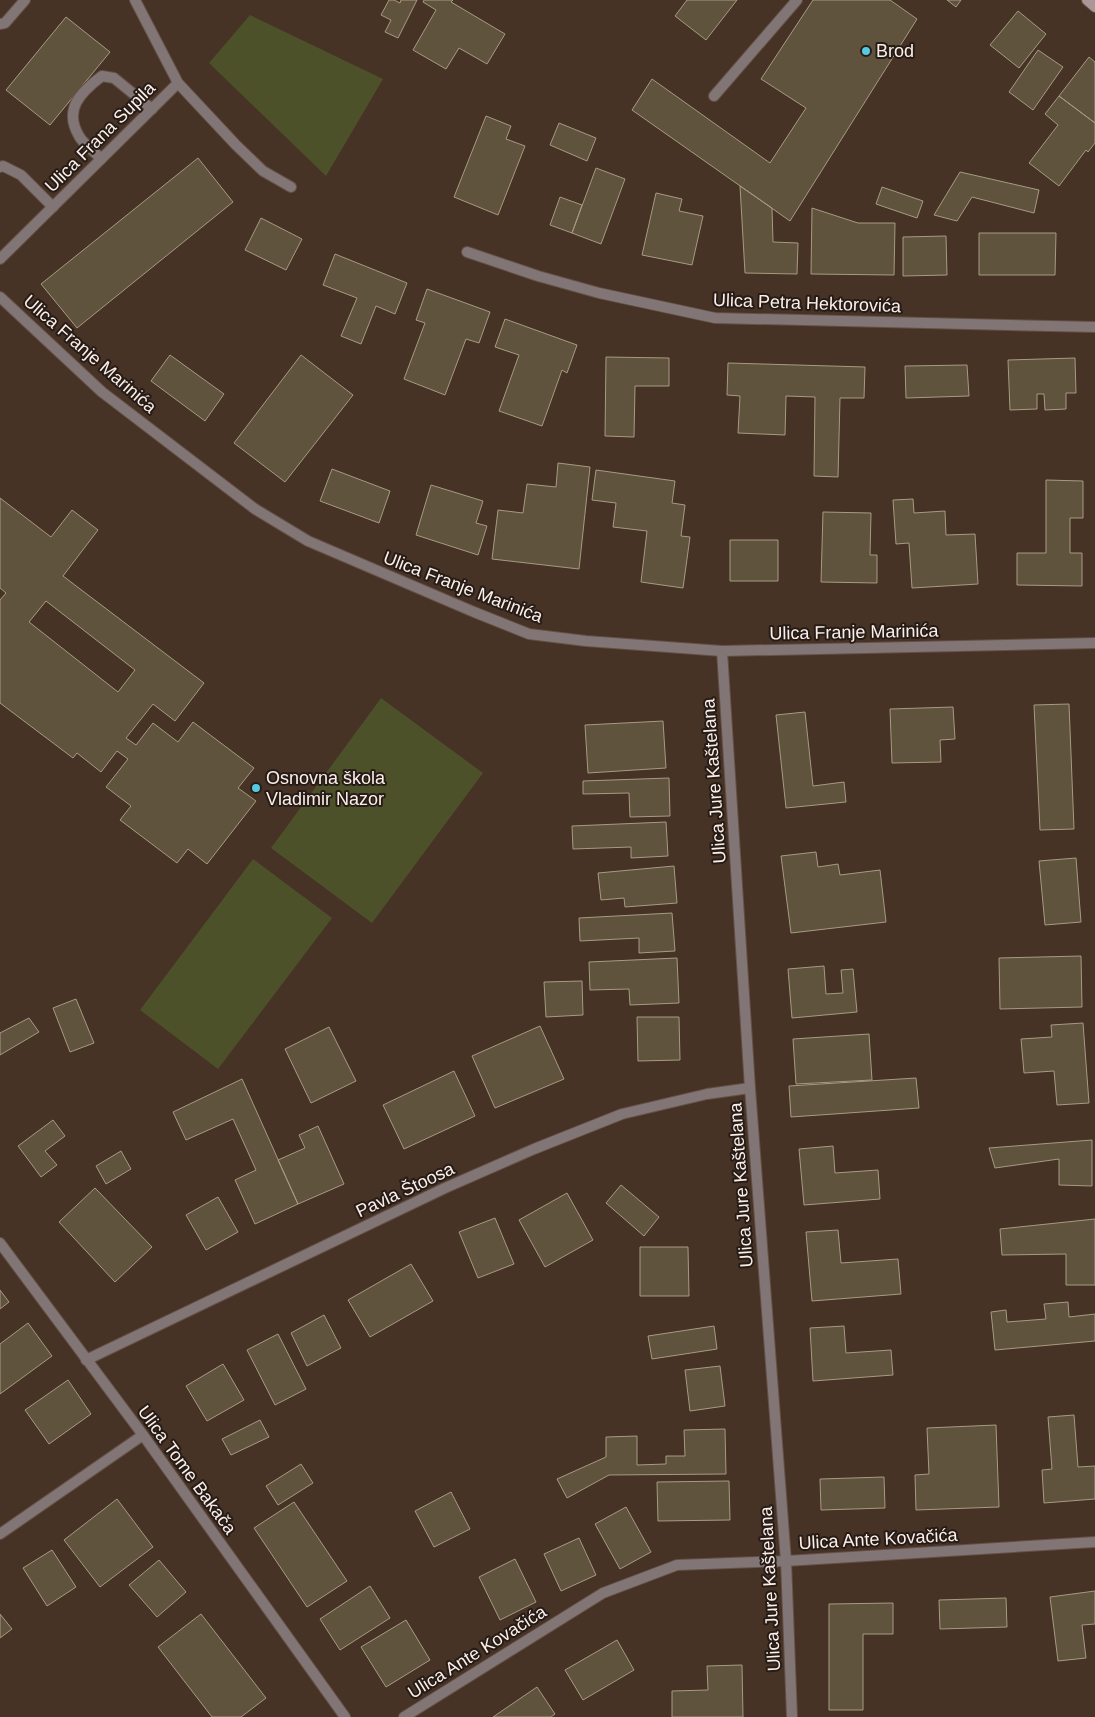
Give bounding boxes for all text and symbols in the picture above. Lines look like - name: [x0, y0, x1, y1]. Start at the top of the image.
- place label: Brod: [876, 41, 914, 61]
- marker: Brod: [860, 45, 872, 57]
- street label: Ulica Frana Supila: [41, 77, 160, 196]
- street label: Ulica Petra Hektorovića: [713, 290, 902, 316]
- street label: Ulica Franje Marinića: [20, 291, 161, 418]
- street label: Ulica Franje Marinića: [380, 547, 546, 627]
- street label: Ulica Franje Marinića: [769, 621, 940, 643]
- street label: Ulica Jure Kaštelana: [698, 697, 730, 864]
- place label: Osnovna škola Vladimir Nazor: [266, 768, 386, 809]
- marker: Osnovna škola Vladimir Nazor: [250, 782, 262, 794]
- street label: Ulica Jure Kaštelana: [725, 1101, 757, 1268]
- street label: Pavla Štoosa: [352, 1157, 458, 1221]
- street label: Ulica Tome Bakača: [134, 1402, 241, 1539]
- street label: Ulica Jure Kaštelana: [756, 1505, 784, 1672]
- street label: Ulica Ante Kovačića: [798, 1525, 959, 1553]
- street label: Ulica Ante Kovačića: [404, 1601, 551, 1703]

